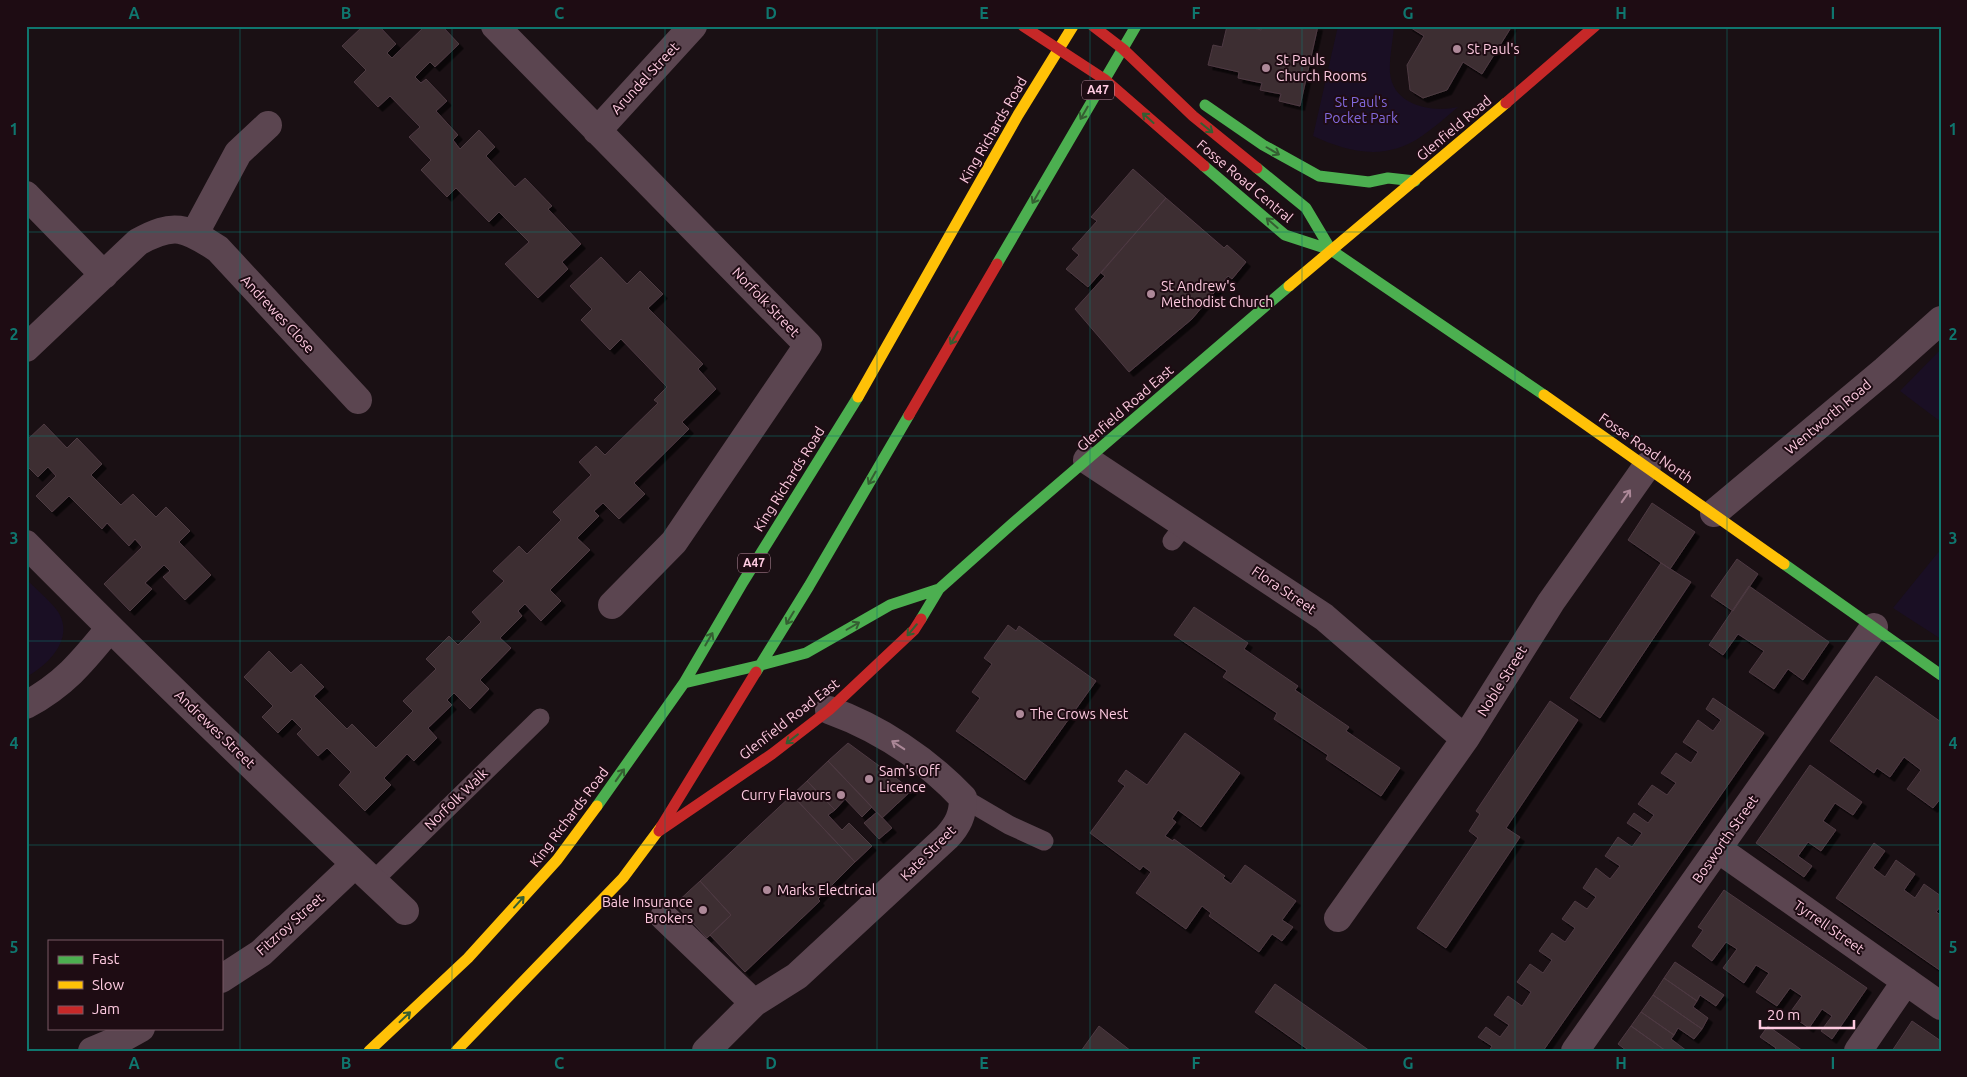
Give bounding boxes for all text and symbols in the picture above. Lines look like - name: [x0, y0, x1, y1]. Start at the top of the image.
- text: A: [128, 4, 140, 22]
- text: B: [341, 4, 351, 22]
- text: C: [554, 4, 564, 22]
- text: D: [765, 4, 777, 22]
- text: E: [979, 4, 989, 22]
- text: F: [1192, 4, 1201, 22]
- text: G: [1402, 4, 1414, 22]
- text: H: [1615, 4, 1627, 22]
- text: I: [1831, 4, 1835, 22]
- street label: Arundel Street: [608, 38, 683, 117]
- place label: St Paul's: [1467, 41, 1520, 57]
- marker: St Paul's: [1451, 43, 1463, 55]
- place label: St Pauls Church Rooms: [1276, 52, 1367, 84]
- marker: St Pauls Church Rooms: [1260, 62, 1272, 74]
- street label: King Richards Road: [956, 74, 1030, 186]
- road number: A47: [1082, 80, 1114, 100]
- street label: Glenfield Road: [1413, 92, 1495, 164]
- park label: St Paul's Pocket Park: [1324, 94, 1398, 126]
- one-way arrow: [1079, 106, 1089, 120]
- one-way arrow: [1141, 112, 1154, 124]
- text: 1: [9, 120, 19, 138]
- text: 1: [1948, 120, 1958, 138]
- one-way arrow: [1201, 123, 1214, 134]
- street label: Fosse Road Central: [1194, 136, 1296, 226]
- one-way arrow: [1266, 146, 1280, 156]
- one-way arrow: [1030, 190, 1040, 204]
- one-way arrow: [1266, 218, 1279, 229]
- street label: Norfolk Street: [729, 264, 803, 340]
- street label: Andrewes Close: [238, 272, 318, 356]
- place label: St Andrew's Methodist Church: [1161, 278, 1273, 310]
- marker: St Andrew's Methodist Church: [1145, 288, 1157, 300]
- text: 2: [9, 325, 19, 343]
- text: 2: [1948, 325, 1958, 343]
- one-way arrow: [949, 330, 959, 345]
- street label: Glenfield Road East: [1074, 362, 1177, 454]
- street label: Wentworth Road: [1782, 376, 1874, 458]
- street label: Fosse Road North: [1596, 410, 1696, 486]
- street label: King Richards Road: [750, 424, 828, 534]
- one-way arrow: [867, 471, 877, 485]
- one-way arrow: [1621, 490, 1631, 504]
- text: 3: [9, 529, 19, 547]
- text: 3: [1948, 529, 1958, 547]
- road number: A47: [738, 554, 770, 572]
- street label: Flora Street: [1249, 563, 1320, 618]
- one-way arrow: [784, 611, 794, 625]
- one-way arrow: [846, 620, 860, 630]
- one-way arrow: [907, 624, 918, 637]
- one-way arrow: [705, 633, 715, 647]
- street label: Noble Street: [1474, 642, 1530, 719]
- street label: Glenfield Road East: [736, 675, 842, 763]
- street label: Andrewes Street: [172, 687, 259, 772]
- place label: The Crows Nest: [1030, 706, 1129, 722]
- marker: The Crows Nest: [1014, 708, 1026, 720]
- one-way arrow: [786, 733, 799, 744]
- text: 4: [9, 734, 19, 752]
- text: 4: [1948, 734, 1958, 752]
- one-way arrow: [892, 740, 906, 750]
- place label: Sam's Off Licence: [879, 763, 940, 795]
- street label: King Richards Road: [526, 764, 612, 870]
- street label: Norfolk Walk: [421, 765, 491, 833]
- one-way arrow: [615, 768, 625, 782]
- marker: Sam's Off Licence: [863, 773, 875, 785]
- place label: Curry Flavours: [741, 787, 831, 803]
- marker: Curry Flavours: [835, 789, 847, 801]
- street label: Bosworth Street: [1689, 792, 1761, 886]
- street label: Kate Street: [897, 822, 959, 884]
- place label: Marks Electrical: [777, 882, 876, 898]
- marker: Marks Electrical: [761, 884, 773, 896]
- street label: Fitzroy Street: [253, 889, 327, 958]
- place label: Bale Insurance Brokers: [602, 894, 693, 926]
- one-way arrow: [513, 896, 525, 909]
- street label: Tyrrell Street: [1791, 897, 1868, 957]
- marker: Bale Insurance Brokers: [697, 904, 709, 916]
- text: 5: [9, 938, 19, 956]
- text: 5: [1948, 938, 1958, 956]
- legend: [48, 940, 222, 1030]
- text: Fast: [92, 950, 120, 967]
- text: Slow: [92, 976, 125, 993]
- scale bar: [1760, 997, 1853, 1029]
- text: Jam: [92, 1000, 120, 1017]
- text: 20 m: [1767, 1006, 1800, 1023]
- one-way arrow: [399, 1011, 411, 1023]
- text: A: [128, 1054, 140, 1072]
- text: B: [341, 1054, 351, 1072]
- text: C: [554, 1054, 564, 1072]
- text: D: [765, 1054, 777, 1072]
- text: E: [979, 1054, 989, 1072]
- text: F: [1192, 1054, 1201, 1072]
- text: G: [1402, 1054, 1414, 1072]
- text: H: [1615, 1054, 1627, 1072]
- text: I: [1831, 1054, 1835, 1072]

